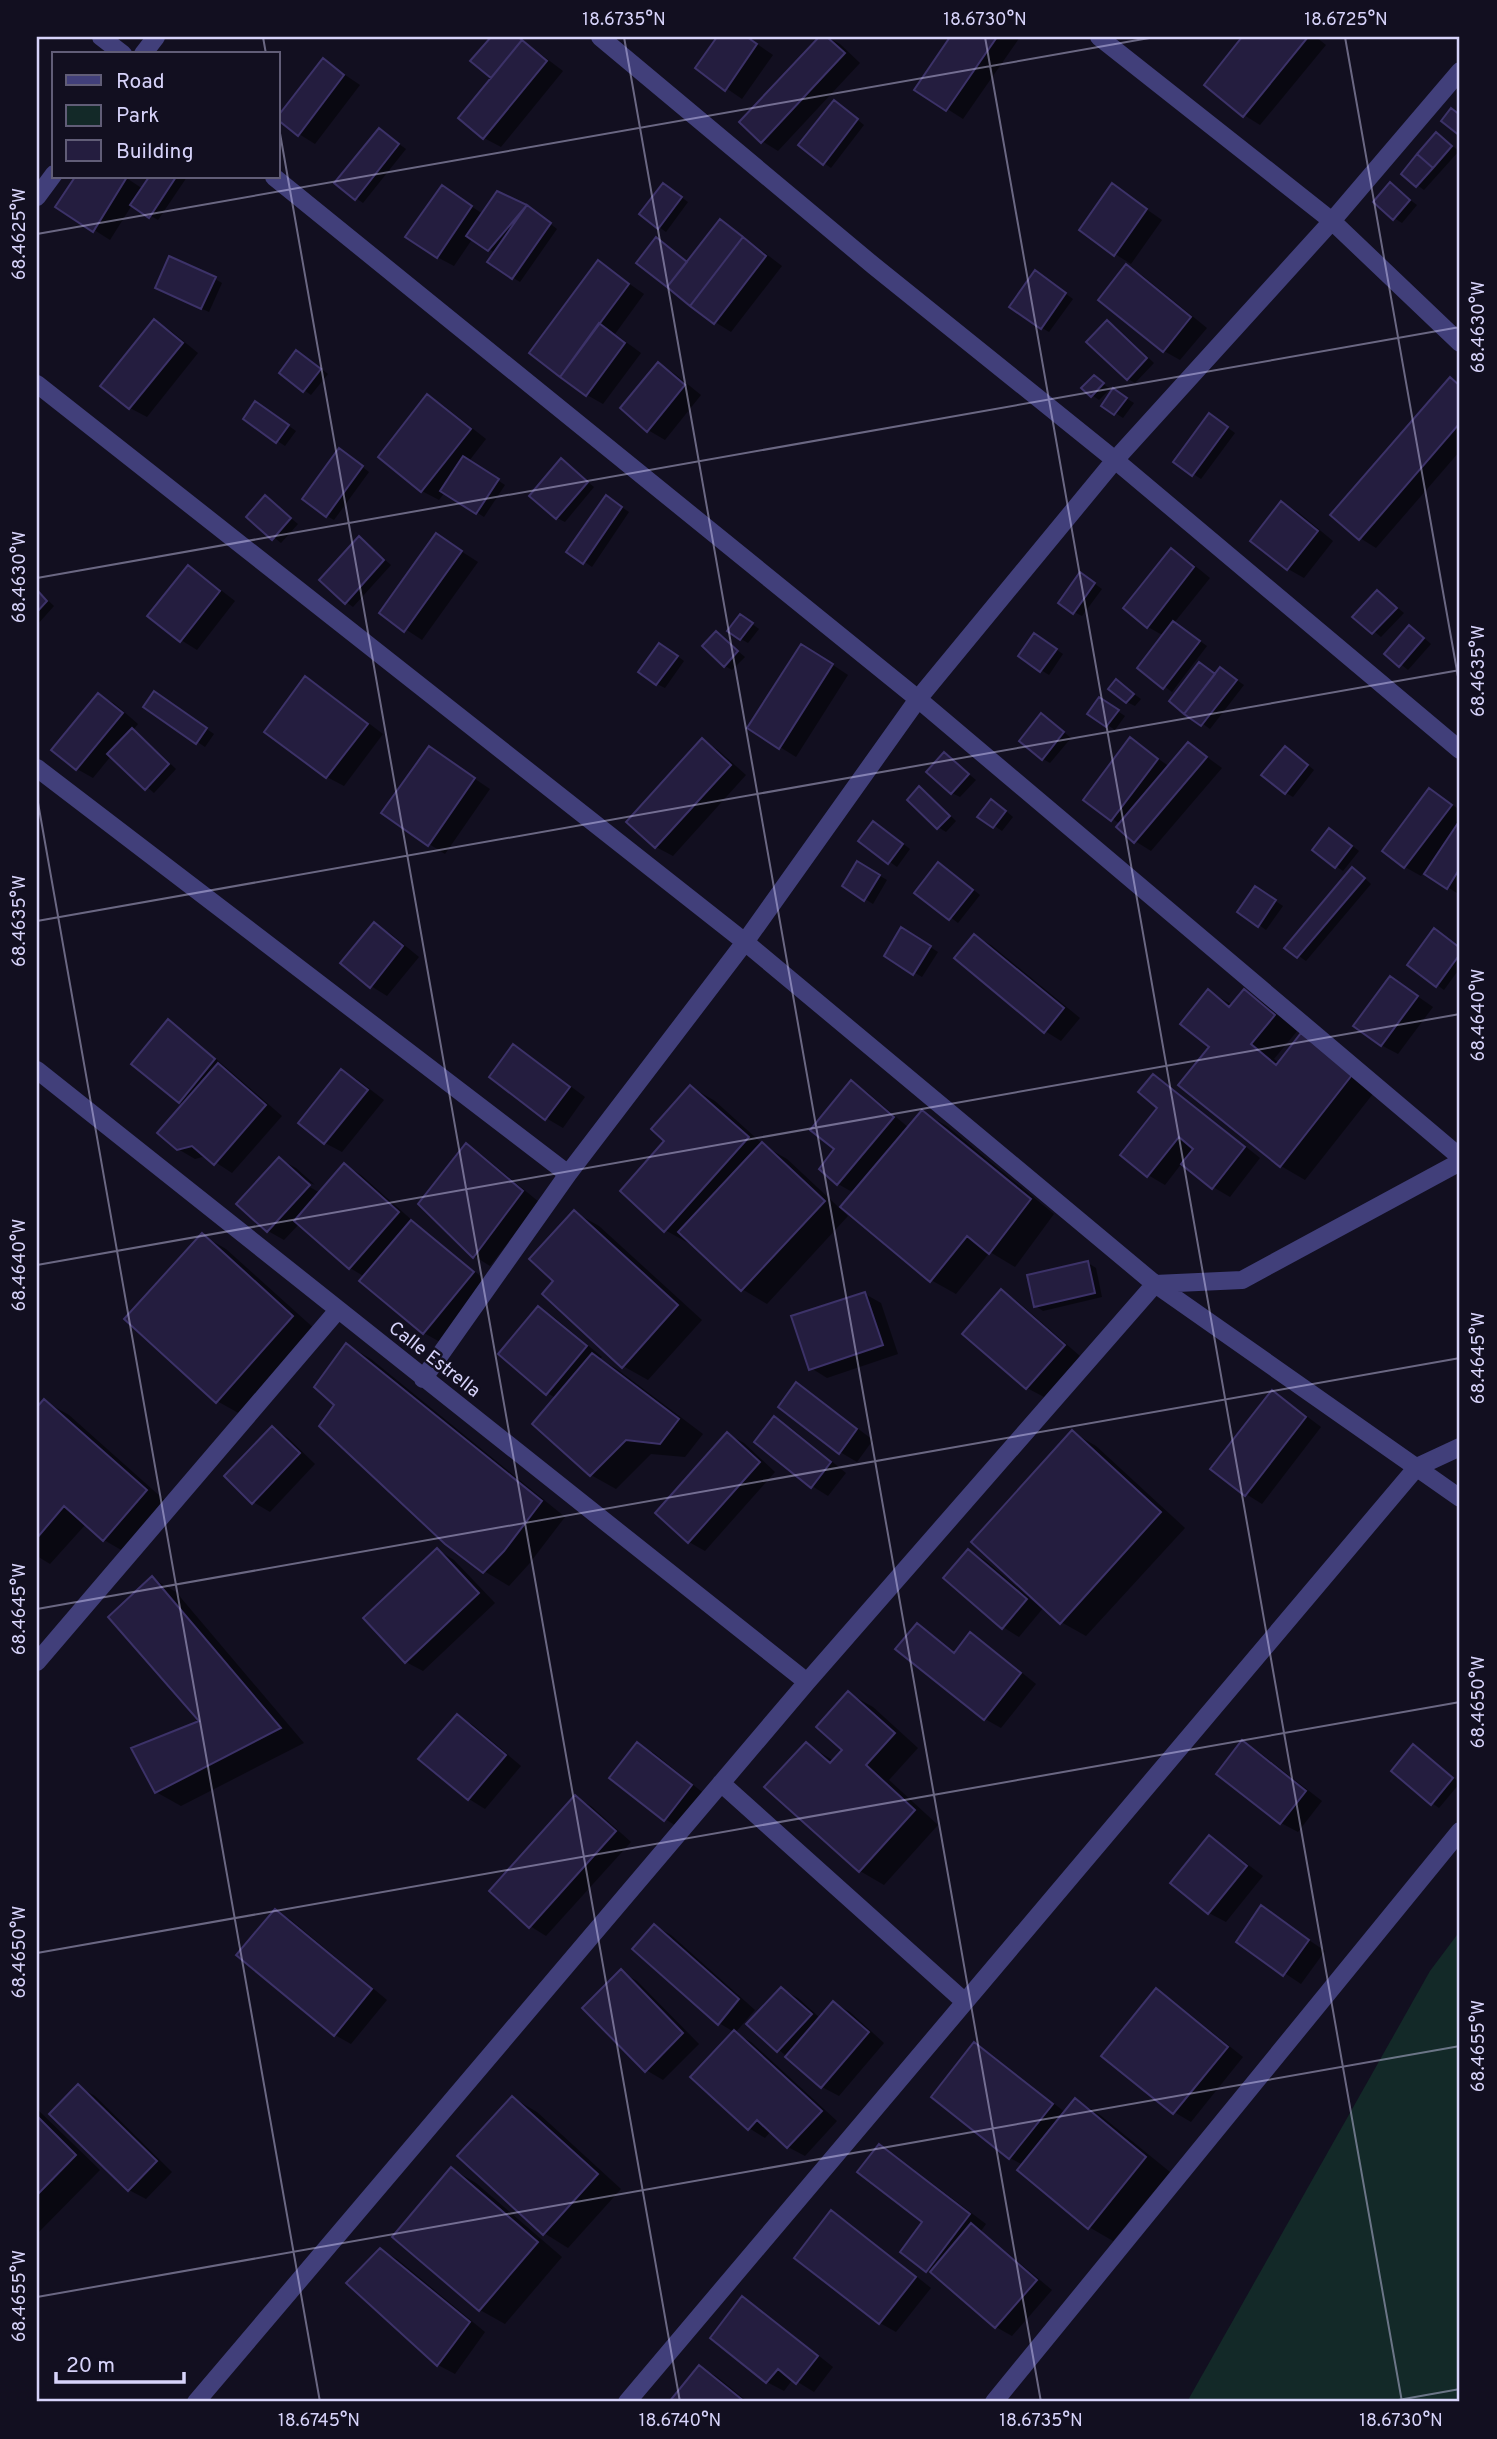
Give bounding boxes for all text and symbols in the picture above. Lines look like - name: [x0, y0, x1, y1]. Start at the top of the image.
- text: 18.6735°N: [582, 9, 666, 32]
- text: 18.6730°N: [943, 9, 1027, 32]
- text: 18.6725°N: [1304, 9, 1388, 32]
- legend: [52, 52, 280, 178]
- text: Road: [116, 69, 165, 96]
- text: Park: [116, 103, 159, 130]
- text: Building: [116, 139, 194, 166]
- text: 68.4625°W: [9, 188, 32, 280]
- text: 68.4630°W: [1468, 281, 1491, 373]
- text: 68.4630°W: [9, 531, 32, 623]
- text: 68.4635°W: [1468, 625, 1491, 717]
- text: 68.4635°W: [9, 875, 32, 967]
- text: 68.4640°W: [1468, 969, 1491, 1061]
- text: 68.4640°W: [9, 1219, 32, 1311]
- text: 68.4645°W: [1468, 1312, 1491, 1404]
- street label: Calle Estrella: [383, 1317, 485, 1403]
- text: 68.4645°W: [9, 1563, 32, 1655]
- text: 68.4650°W: [1468, 1656, 1491, 1748]
- text: 68.4650°W: [9, 1906, 32, 1998]
- text: 68.4655°W: [1468, 2000, 1491, 2092]
- text: 68.4655°W: [9, 2250, 32, 2342]
- scale bar: [56, 2341, 184, 2385]
- text: 20 m: [66, 2353, 115, 2380]
- text: 18.6745°N: [278, 2410, 360, 2433]
- text: 18.6740°N: [639, 2410, 721, 2433]
- text: 18.6735°N: [999, 2410, 1083, 2433]
- text: 18.6730°N: [1359, 2410, 1443, 2433]

